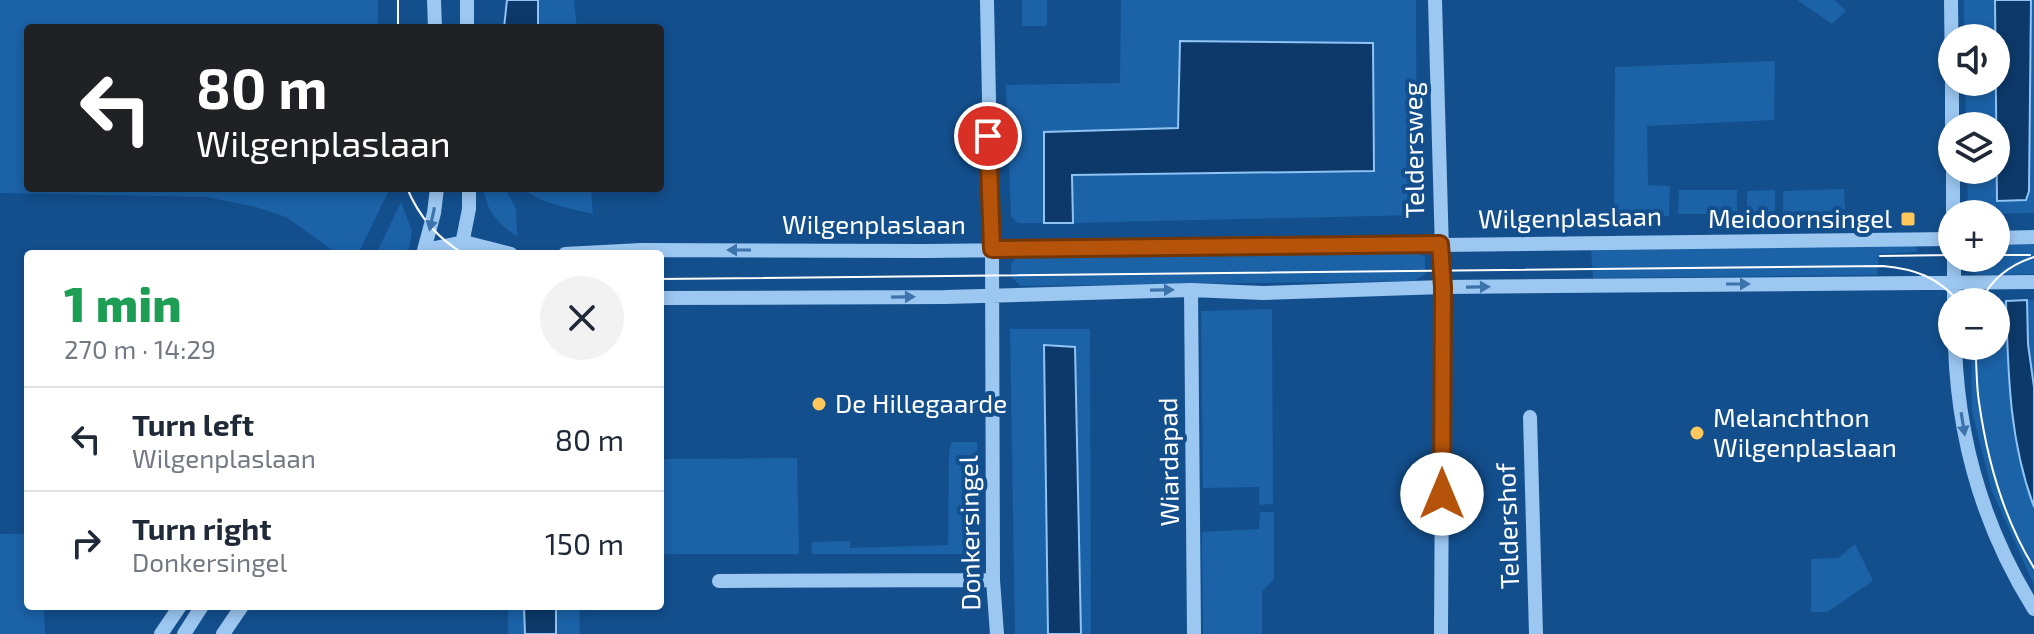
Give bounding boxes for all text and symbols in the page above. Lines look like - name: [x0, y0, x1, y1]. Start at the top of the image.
- map controls: [1938, 24, 2010, 360]
- button: sound: [1938, 24, 2010, 96]
- text: 80 m: [196, 53, 328, 120]
- icon: left: [64, 56, 168, 160]
- street label: Teldersweg: [1396, 82, 1429, 218]
- pin: [954, 102, 1022, 170]
- button: layers: [1938, 112, 2010, 184]
- icon: arrive: [966, 114, 1010, 158]
- text: Wilgenplaslaan: [196, 121, 451, 164]
- street label: Wilgenplaslaan: [1478, 199, 1662, 234]
- button: +: [1938, 200, 2010, 272]
- place label: Meidoornsingel: [1708, 202, 1892, 233]
- one-way arrow: [425, 207, 438, 232]
- street label: Wilgenplaslaan: [782, 208, 966, 239]
- marker: Meidoornsingel: [1899, 210, 1917, 228]
- one-way arrow: [726, 244, 751, 256]
- text: 1 min: [64, 274, 182, 332]
- button: close: [540, 276, 624, 360]
- one-way arrow: [1726, 278, 1751, 291]
- one-way arrow: [1466, 280, 1491, 293]
- one-way arrow: [1150, 284, 1175, 297]
- button: −: [1938, 288, 2010, 360]
- one-way arrow: [891, 291, 916, 303]
- text: 270 m · 14:29: [64, 333, 216, 364]
- place label: De Hillegaarde: [835, 387, 1007, 418]
- marker: De Hillegaarde: [810, 395, 828, 413]
- street label: Wiardapad: [1151, 397, 1184, 527]
- place label: Melanchthon Wilgenplaslaan: [1713, 401, 1897, 462]
- text: Turn left: [132, 406, 254, 442]
- one-way arrow: [1957, 411, 1969, 436]
- icon: left: [64, 417, 108, 461]
- text: 80 m: [555, 421, 624, 457]
- marker: Melanchthon Wilgenplaslaan: [1688, 424, 1706, 442]
- text: Wilgenplaslaan: [132, 442, 316, 473]
- position arrow: [1400, 452, 1484, 536]
- street label: Donkersingel: [952, 455, 985, 611]
- street label: Teldershof: [1489, 461, 1524, 590]
- text: Turn right: [132, 510, 272, 546]
- icon: right: [64, 521, 108, 565]
- text: 150 m: [545, 525, 624, 561]
- text: Donkersingel: [132, 546, 287, 577]

